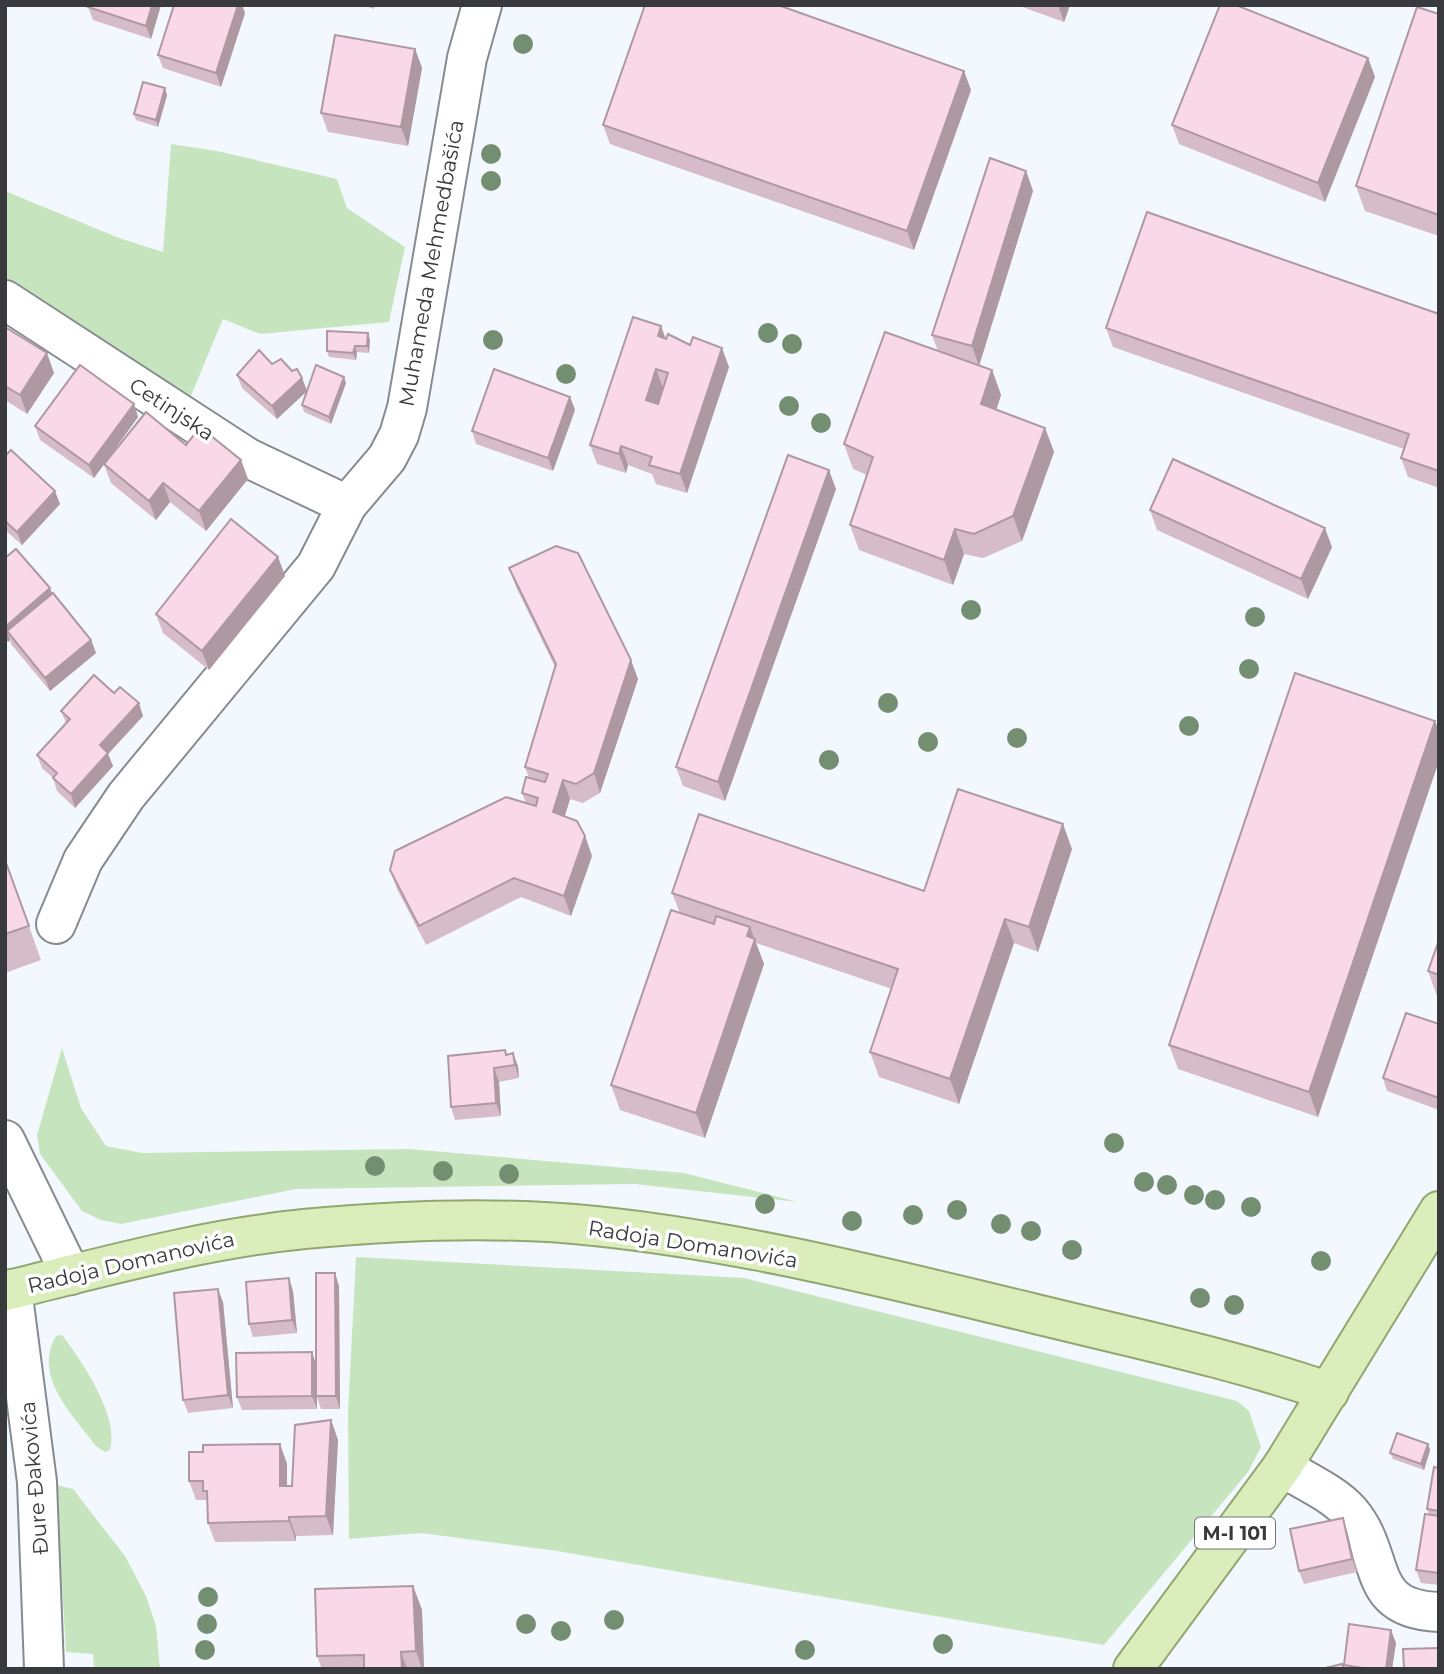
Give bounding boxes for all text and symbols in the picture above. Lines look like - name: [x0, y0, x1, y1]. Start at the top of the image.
- street label: Muhameda Mehmedbašića: [393, 118, 469, 408]
- street label: Cetinjska: [125, 372, 219, 446]
- street label: Radoja Domanovića: [586, 1215, 800, 1273]
- street label: Radoja Domanovića: [25, 1226, 237, 1298]
- street label: Đure Đakovića: [15, 1400, 53, 1556]
- road number: M-I 101: [1195, 1518, 1275, 1548]

